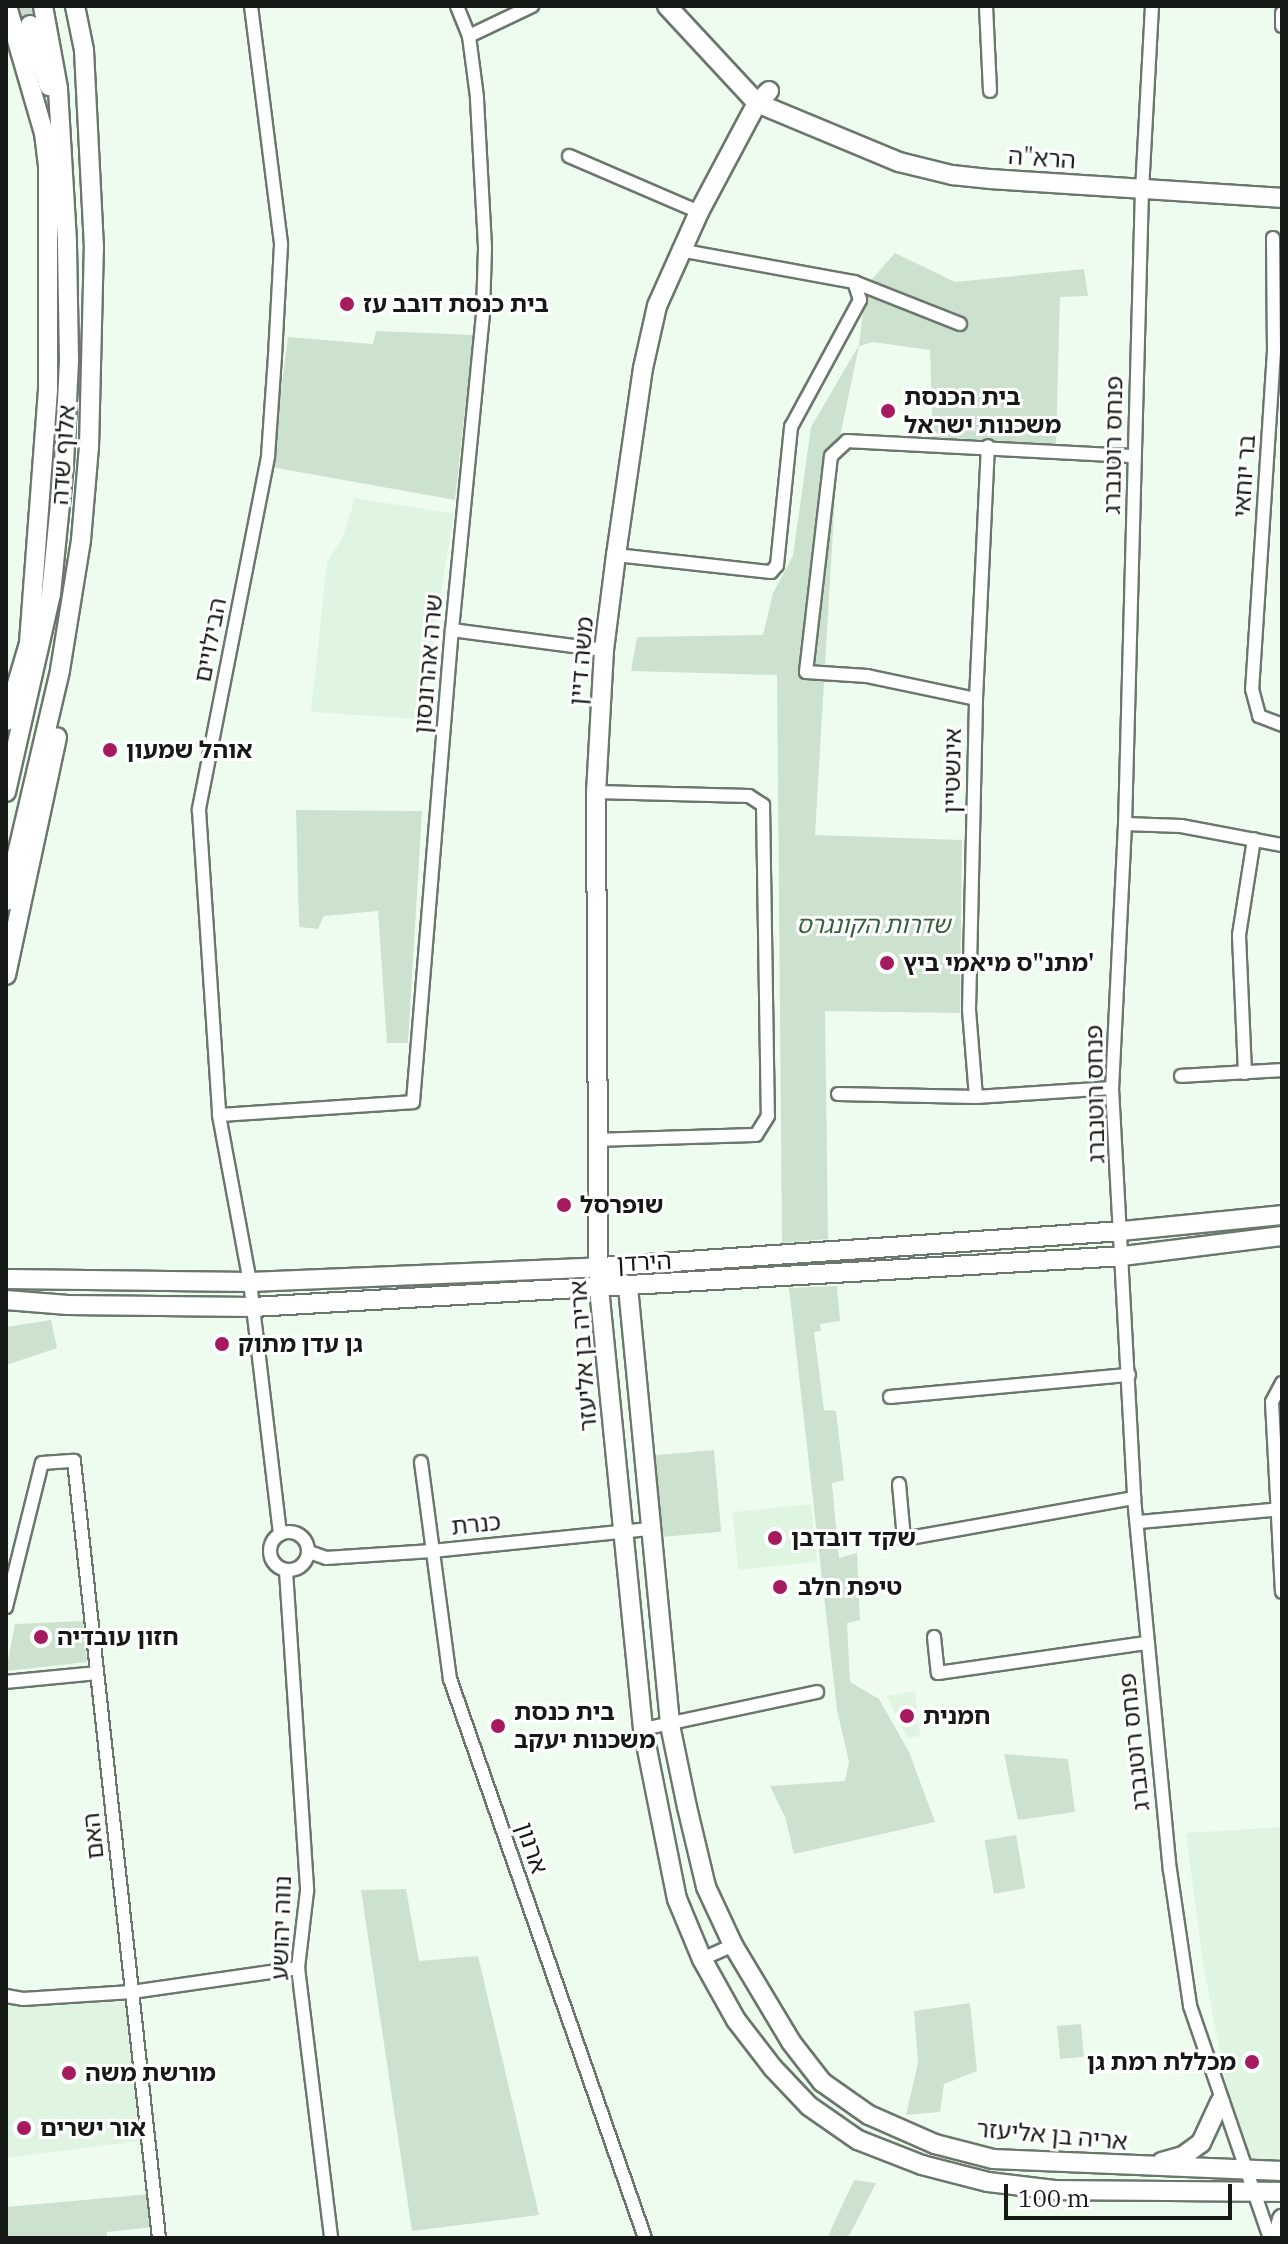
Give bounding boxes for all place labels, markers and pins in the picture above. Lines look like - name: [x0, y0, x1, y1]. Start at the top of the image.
- place label: בית כנסת דובב עז: [363, 290, 549, 318]
- marker: בית כנסת דובב עז: [338, 295, 356, 313]
- place label: בית הכנסת משכנות ישראל: [904, 383, 1061, 439]
- marker: בית הכנסת משכנות ישראל: [879, 402, 897, 420]
- place label: אוהל שמעון: [126, 736, 253, 764]
- marker: אוהל שמעון: [101, 741, 119, 759]
- place label: מתנ"ס מיאמי ביץ': [903, 949, 1094, 977]
- marker: מתנ"ס מיאמי ביץ': [878, 954, 896, 972]
- place label: שופרסל: [580, 1191, 664, 1219]
- marker: שופרסל: [555, 1196, 573, 1214]
- place label: גן עדן מתוק: [238, 1330, 363, 1358]
- marker: גן עדן מתוק: [213, 1335, 231, 1353]
- place label: שקד דובדבן: [791, 1524, 916, 1552]
- marker: שקד דובדבן: [766, 1529, 784, 1547]
- place label: טיפת חלב: [798, 1573, 902, 1601]
- marker: טיפת חלב: [769, 1576, 791, 1598]
- place label: חזון עובדיה: [57, 1623, 179, 1651]
- marker: חזון עובדיה: [32, 1628, 50, 1646]
- place label: בית כנסת משכנות יעקב: [514, 1698, 655, 1754]
- place label: חמנית: [923, 1702, 990, 1730]
- marker: חמנית: [898, 1707, 916, 1725]
- marker: בית כנסת משכנות יעקב: [489, 1717, 507, 1735]
- place label: מכללת רמת גן: [1087, 2048, 1236, 2076]
- marker: מכללת רמת גן: [1243, 2053, 1261, 2071]
- place label: מורשת משה: [85, 2059, 216, 2087]
- marker: מורשת משה: [60, 2064, 78, 2082]
- place label: אור ישרים: [40, 2114, 146, 2142]
- marker: אור ישרים: [15, 2119, 33, 2137]

